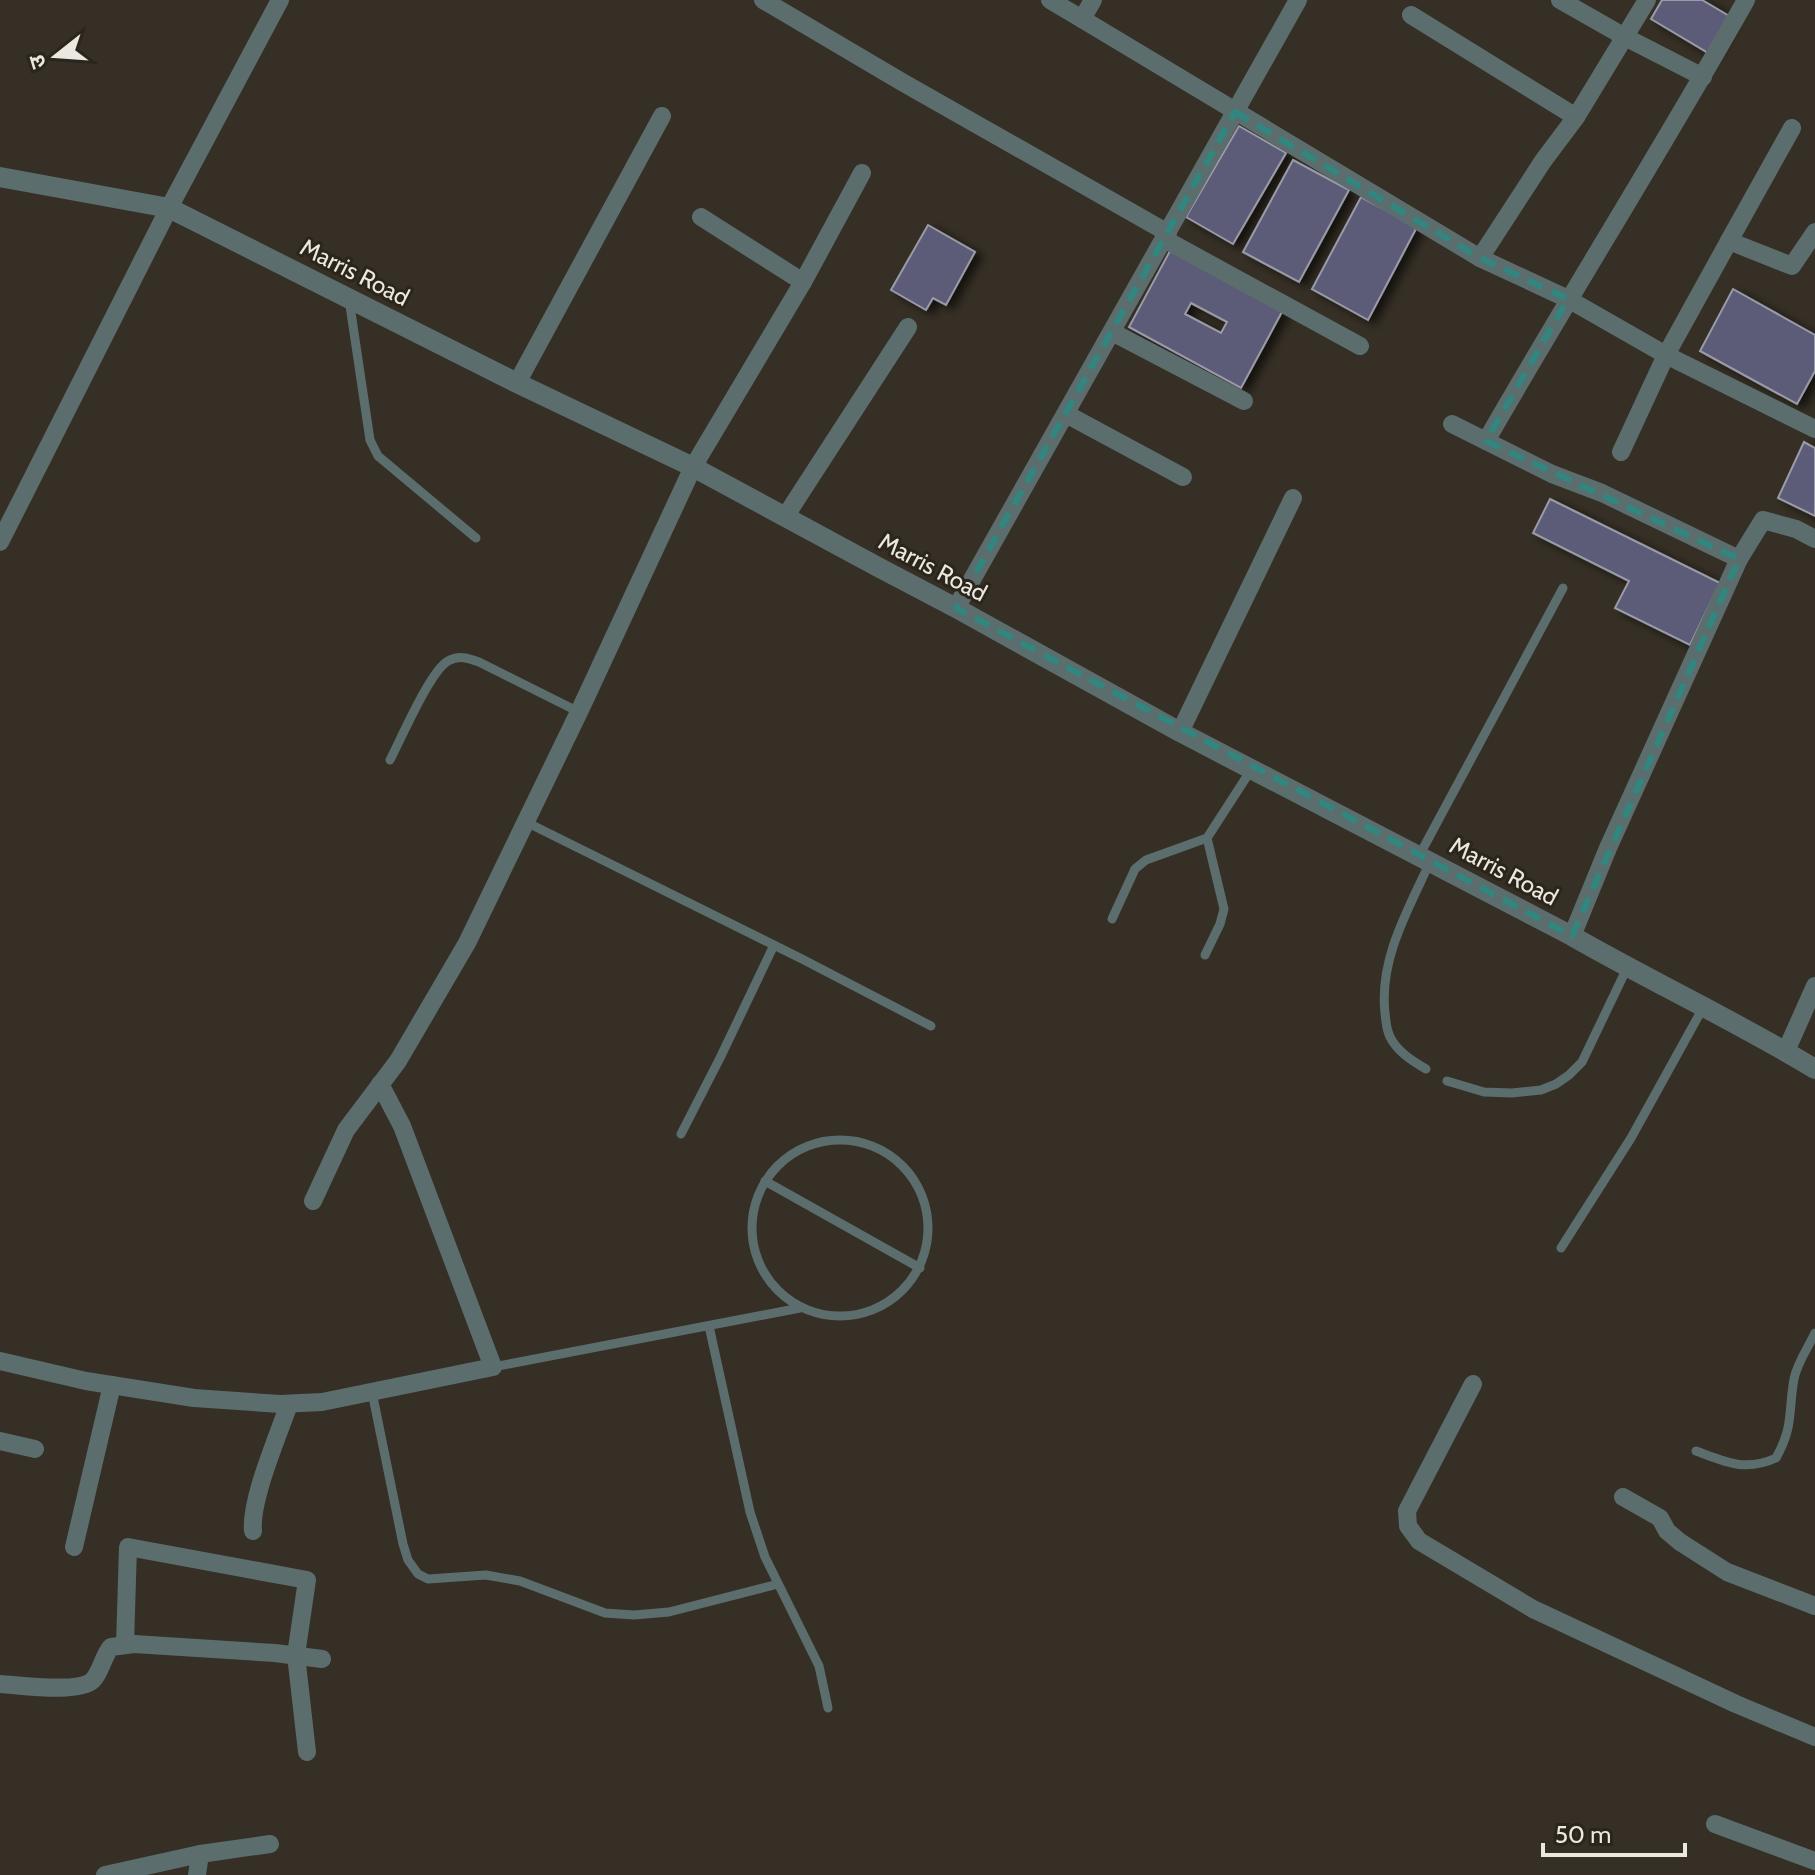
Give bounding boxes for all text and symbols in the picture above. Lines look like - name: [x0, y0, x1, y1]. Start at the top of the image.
- north arrow: [16, 16, 96, 96]
- text: उ: [22, 51, 52, 72]
- street label: Marris Road: [296, 232, 414, 312]
- street label: Marris Road: [874, 526, 992, 608]
- street label: Marris Road: [1445, 830, 1563, 912]
- scale bar: [1543, 1807, 1685, 1857]
- text: 50 m: [1555, 1820, 1611, 1849]

